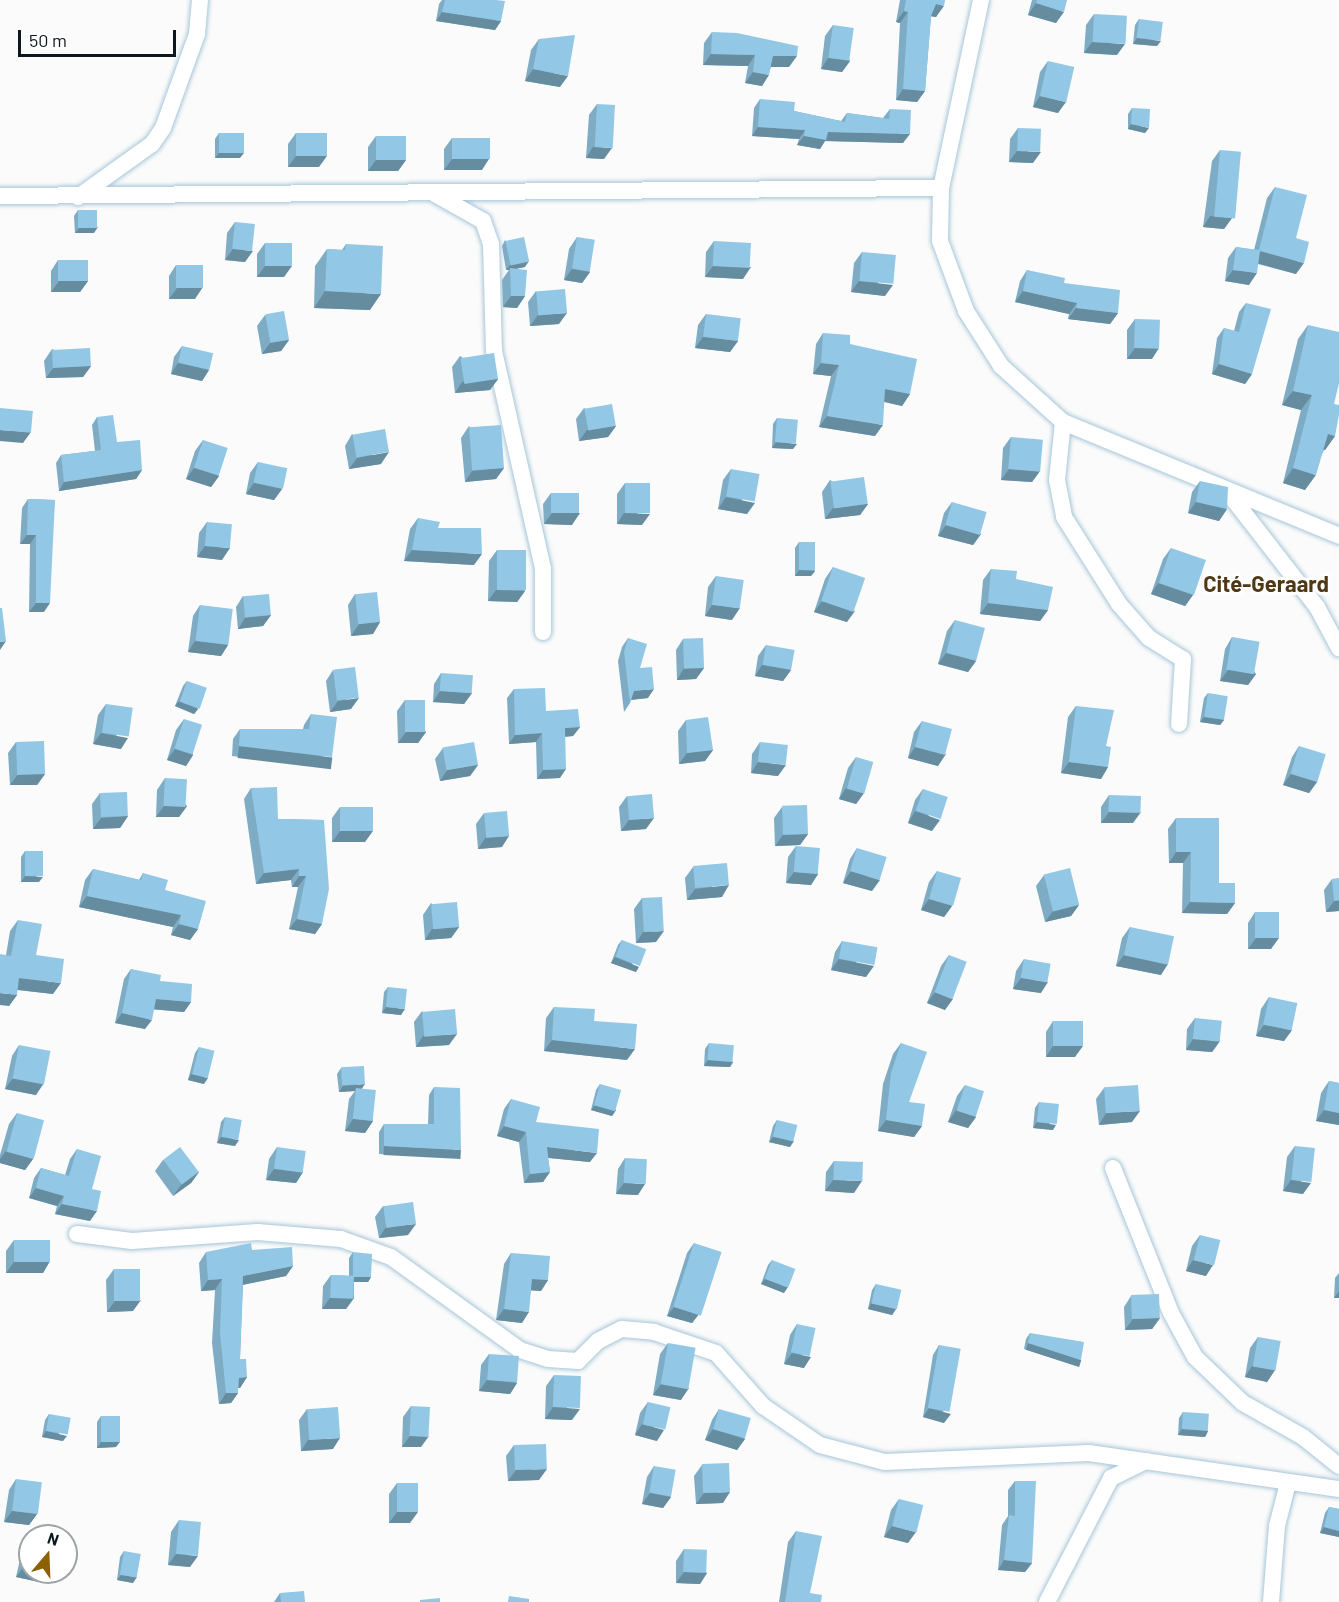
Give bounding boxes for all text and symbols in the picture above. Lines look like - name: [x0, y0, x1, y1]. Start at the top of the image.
- scale bar: [21, 18, 178, 56]
- text: 50 m: [29, 29, 67, 51]
- district label: Cité-Geraard: [1203, 571, 1329, 597]
- north arrow: [18, 1524, 78, 1584]
- text: N: [45, 1528, 61, 1549]

